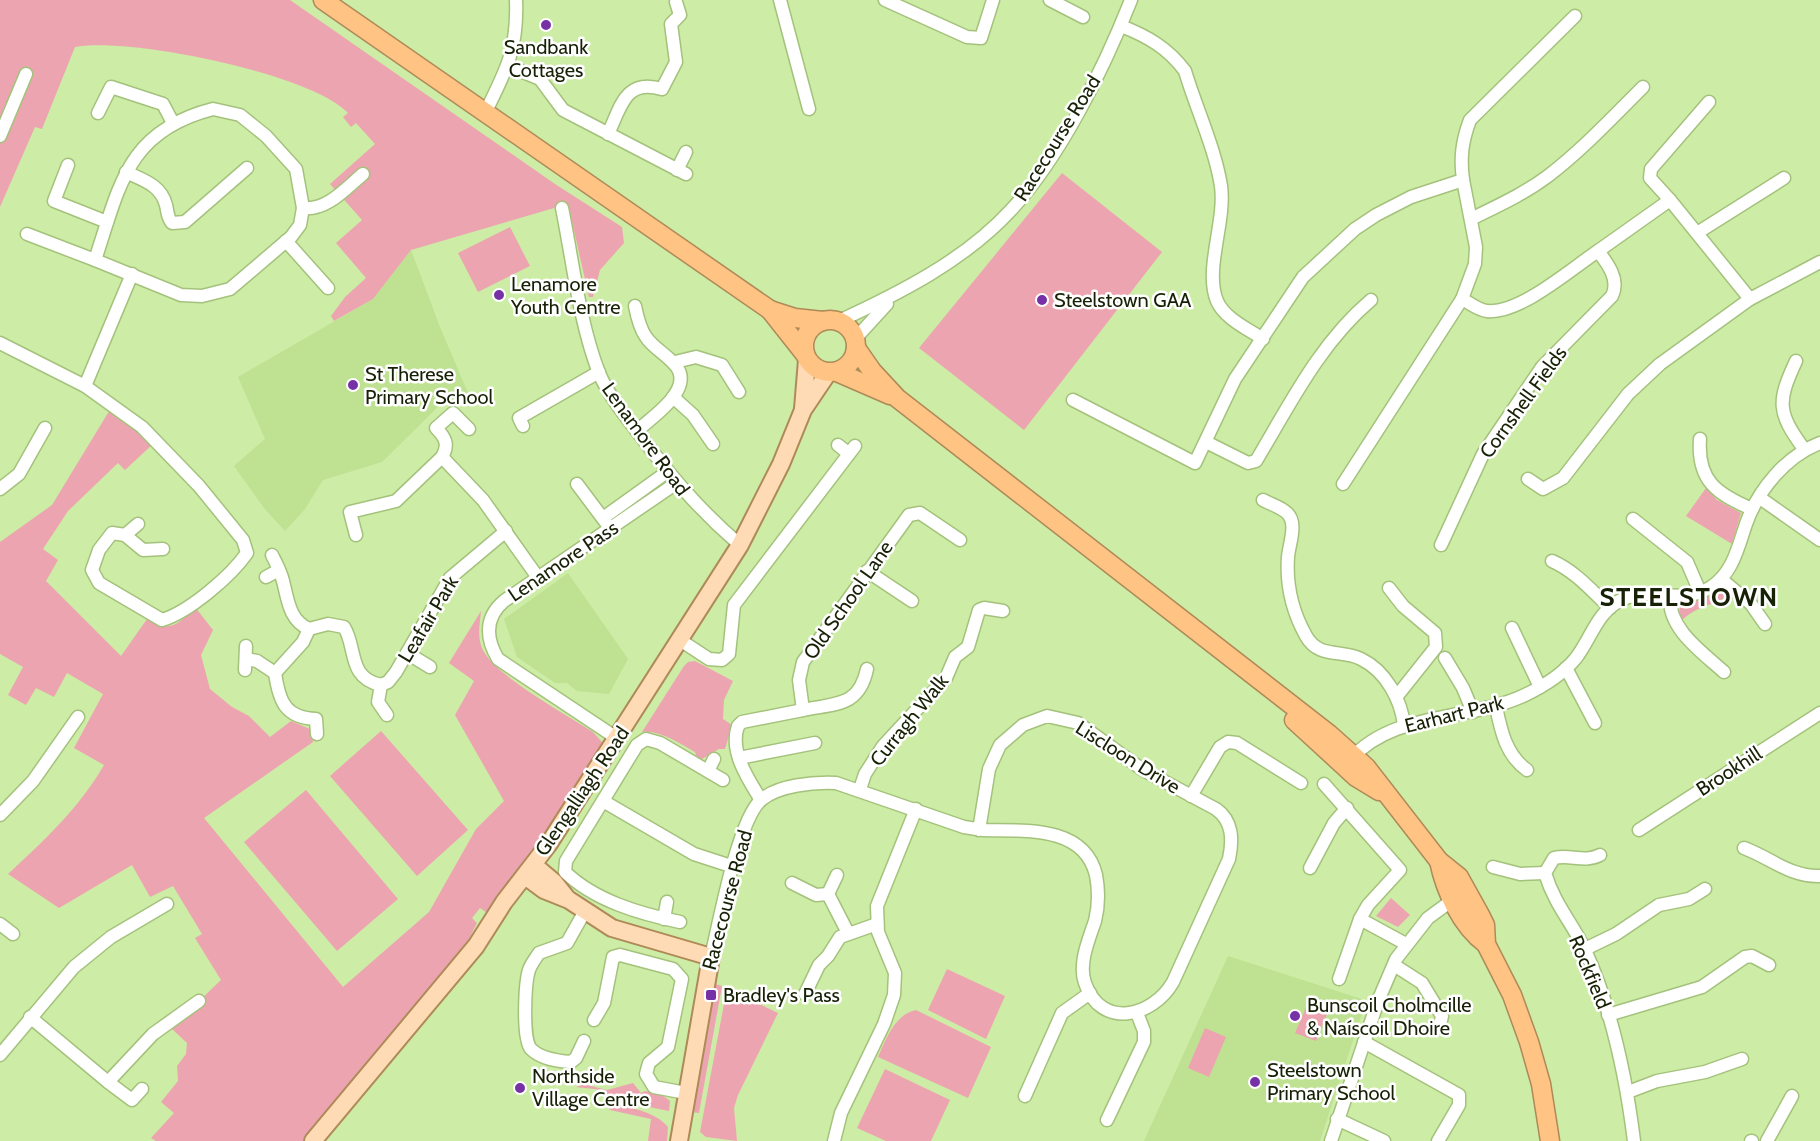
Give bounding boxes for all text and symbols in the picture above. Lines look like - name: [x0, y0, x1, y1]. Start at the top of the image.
- marker: Sandbank Cottages: [539, 18, 553, 32]
- place label: Sandbank Cottages: [504, 35, 588, 82]
- street label: Racecourse Road: [1009, 71, 1105, 205]
- place label: Lenamore Youth Centre: [510, 272, 621, 319]
- marker: Lenamore Youth Centre: [492, 288, 506, 302]
- place label: Steelstown GAA: [1054, 288, 1192, 312]
- marker: Steelstown GAA: [1035, 293, 1049, 307]
- street label: Cornshell Fields: [1474, 341, 1572, 463]
- place label: St Therese Primary School: [365, 362, 493, 409]
- marker: St Therese Primary School: [346, 378, 360, 392]
- street label: Lenamore Road: [597, 378, 695, 500]
- street label: Lenamore Pass: [503, 515, 623, 607]
- street label: Old School Lane: [798, 536, 898, 664]
- street label: Leafair Park: [393, 571, 463, 667]
- district label: STEELSTOWN: [1599, 581, 1779, 613]
- street label: Curragh Walk: [865, 669, 953, 771]
- street label: Earhart Park: [1402, 690, 1506, 738]
- street label: Liscloon Drive: [1071, 715, 1185, 799]
- street label: Glengalliagh Road: [530, 722, 634, 860]
- street label: Brookhill: [1692, 741, 1767, 801]
- street label: Racecourse Road: [697, 827, 757, 973]
- street label: Rockfield: [1564, 932, 1616, 1012]
- place label: Bradley's Pass: [723, 983, 840, 1007]
- marker: Bradley's Pass: [704, 988, 718, 1002]
- place label: Bunscoil Cholmcille & Naíscoil Dhoire: [1307, 993, 1472, 1040]
- marker: Bunscoil Cholmcille & Naíscoil Dhoire: [1288, 1009, 1302, 1023]
- place label: Steelstown Primary School: [1267, 1058, 1395, 1105]
- place label: Northside Village Centre: [532, 1064, 649, 1111]
- marker: Steelstown Primary School: [1248, 1075, 1262, 1089]
- marker: Northside Village Centre: [513, 1081, 527, 1095]

